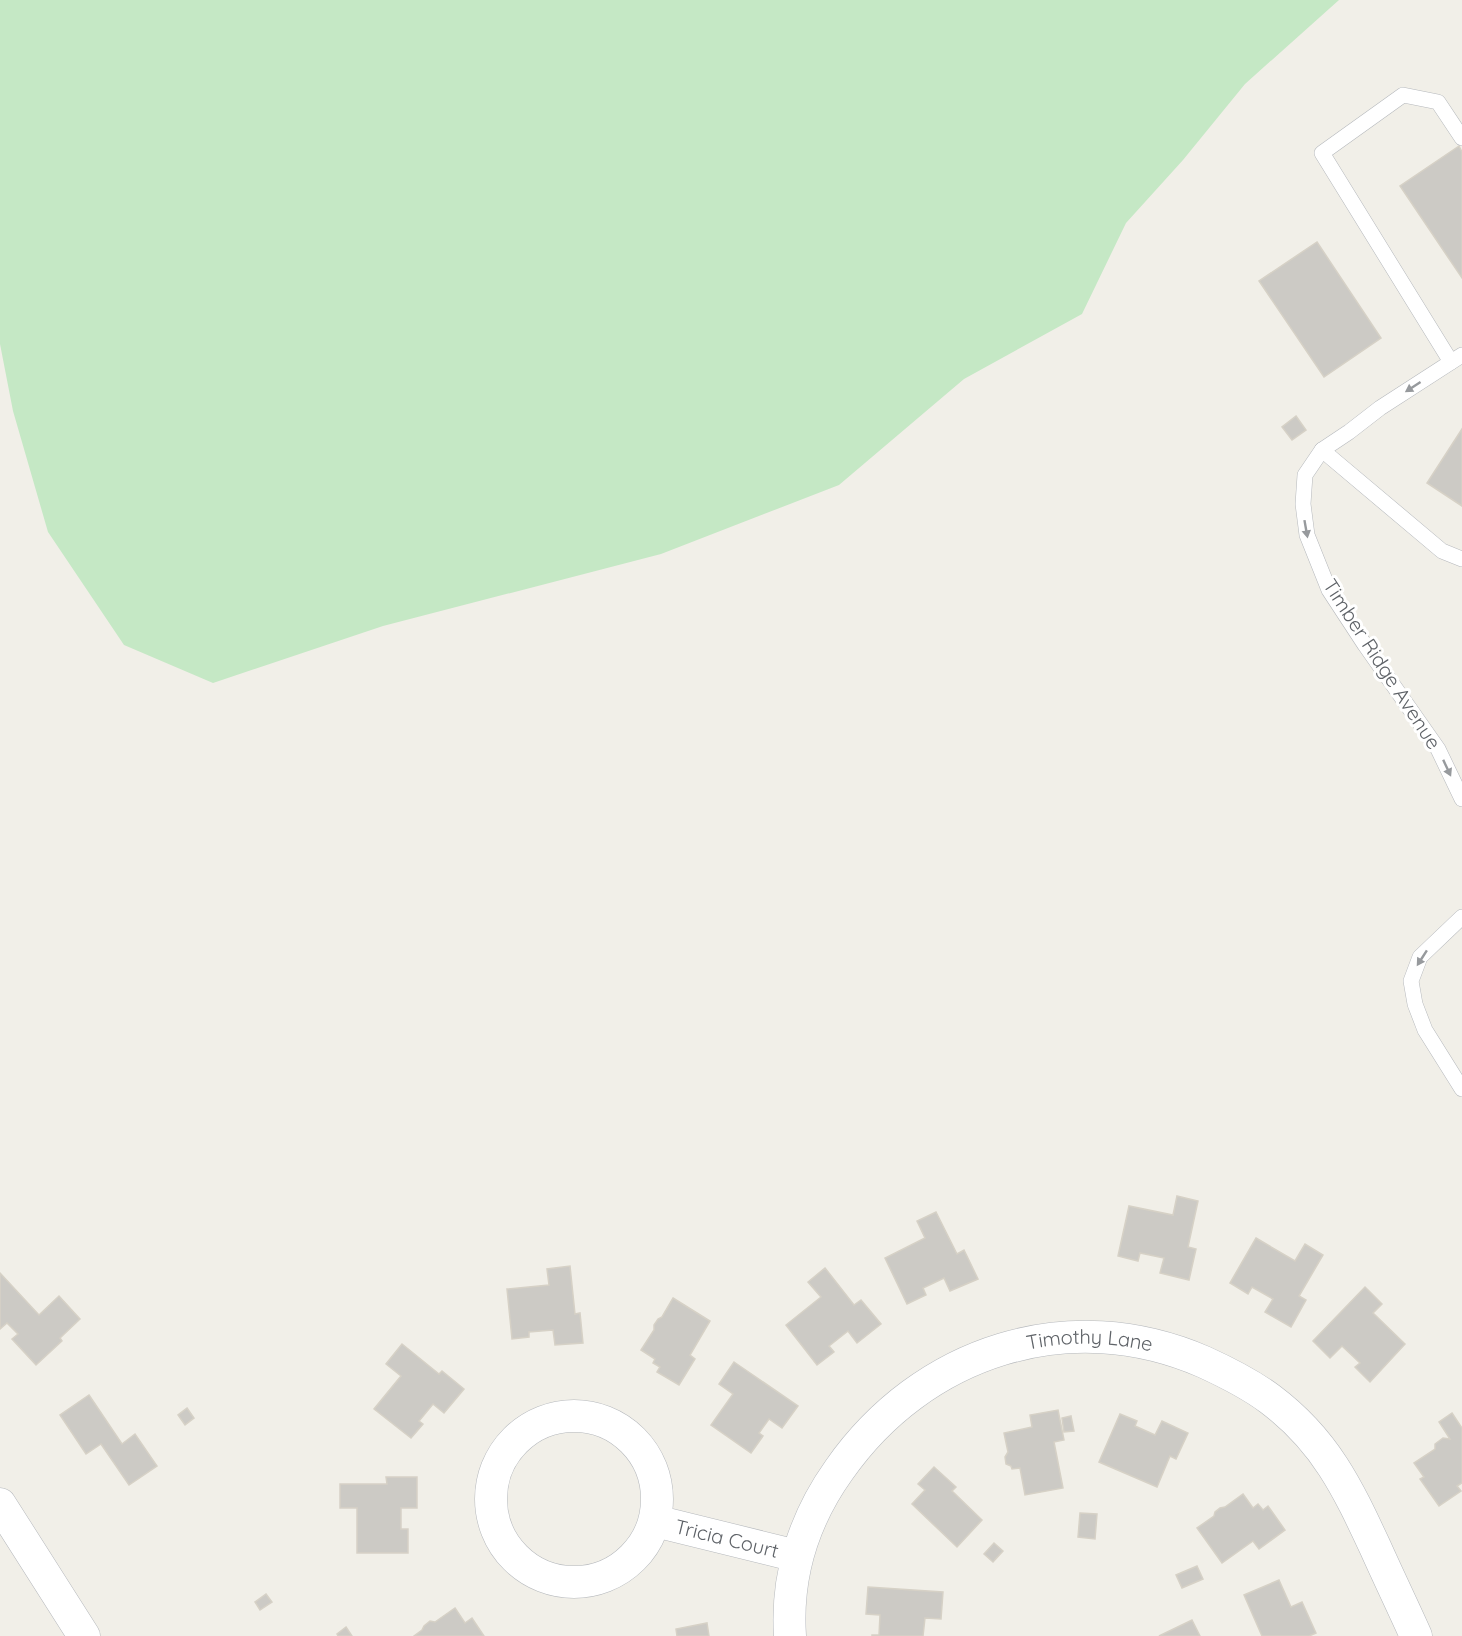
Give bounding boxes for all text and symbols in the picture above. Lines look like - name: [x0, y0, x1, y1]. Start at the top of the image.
- one-way arrow: [1405, 381, 1421, 392]
- one-way arrow: [1302, 519, 1311, 538]
- street label: Timber Ridge Avenue: [1318, 574, 1447, 754]
- one-way arrow: [1442, 759, 1451, 776]
- one-way arrow: [1416, 950, 1427, 967]
- street label: Timothy Lane: [1024, 1324, 1155, 1356]
- street label: Tricia Court: [672, 1513, 782, 1563]

